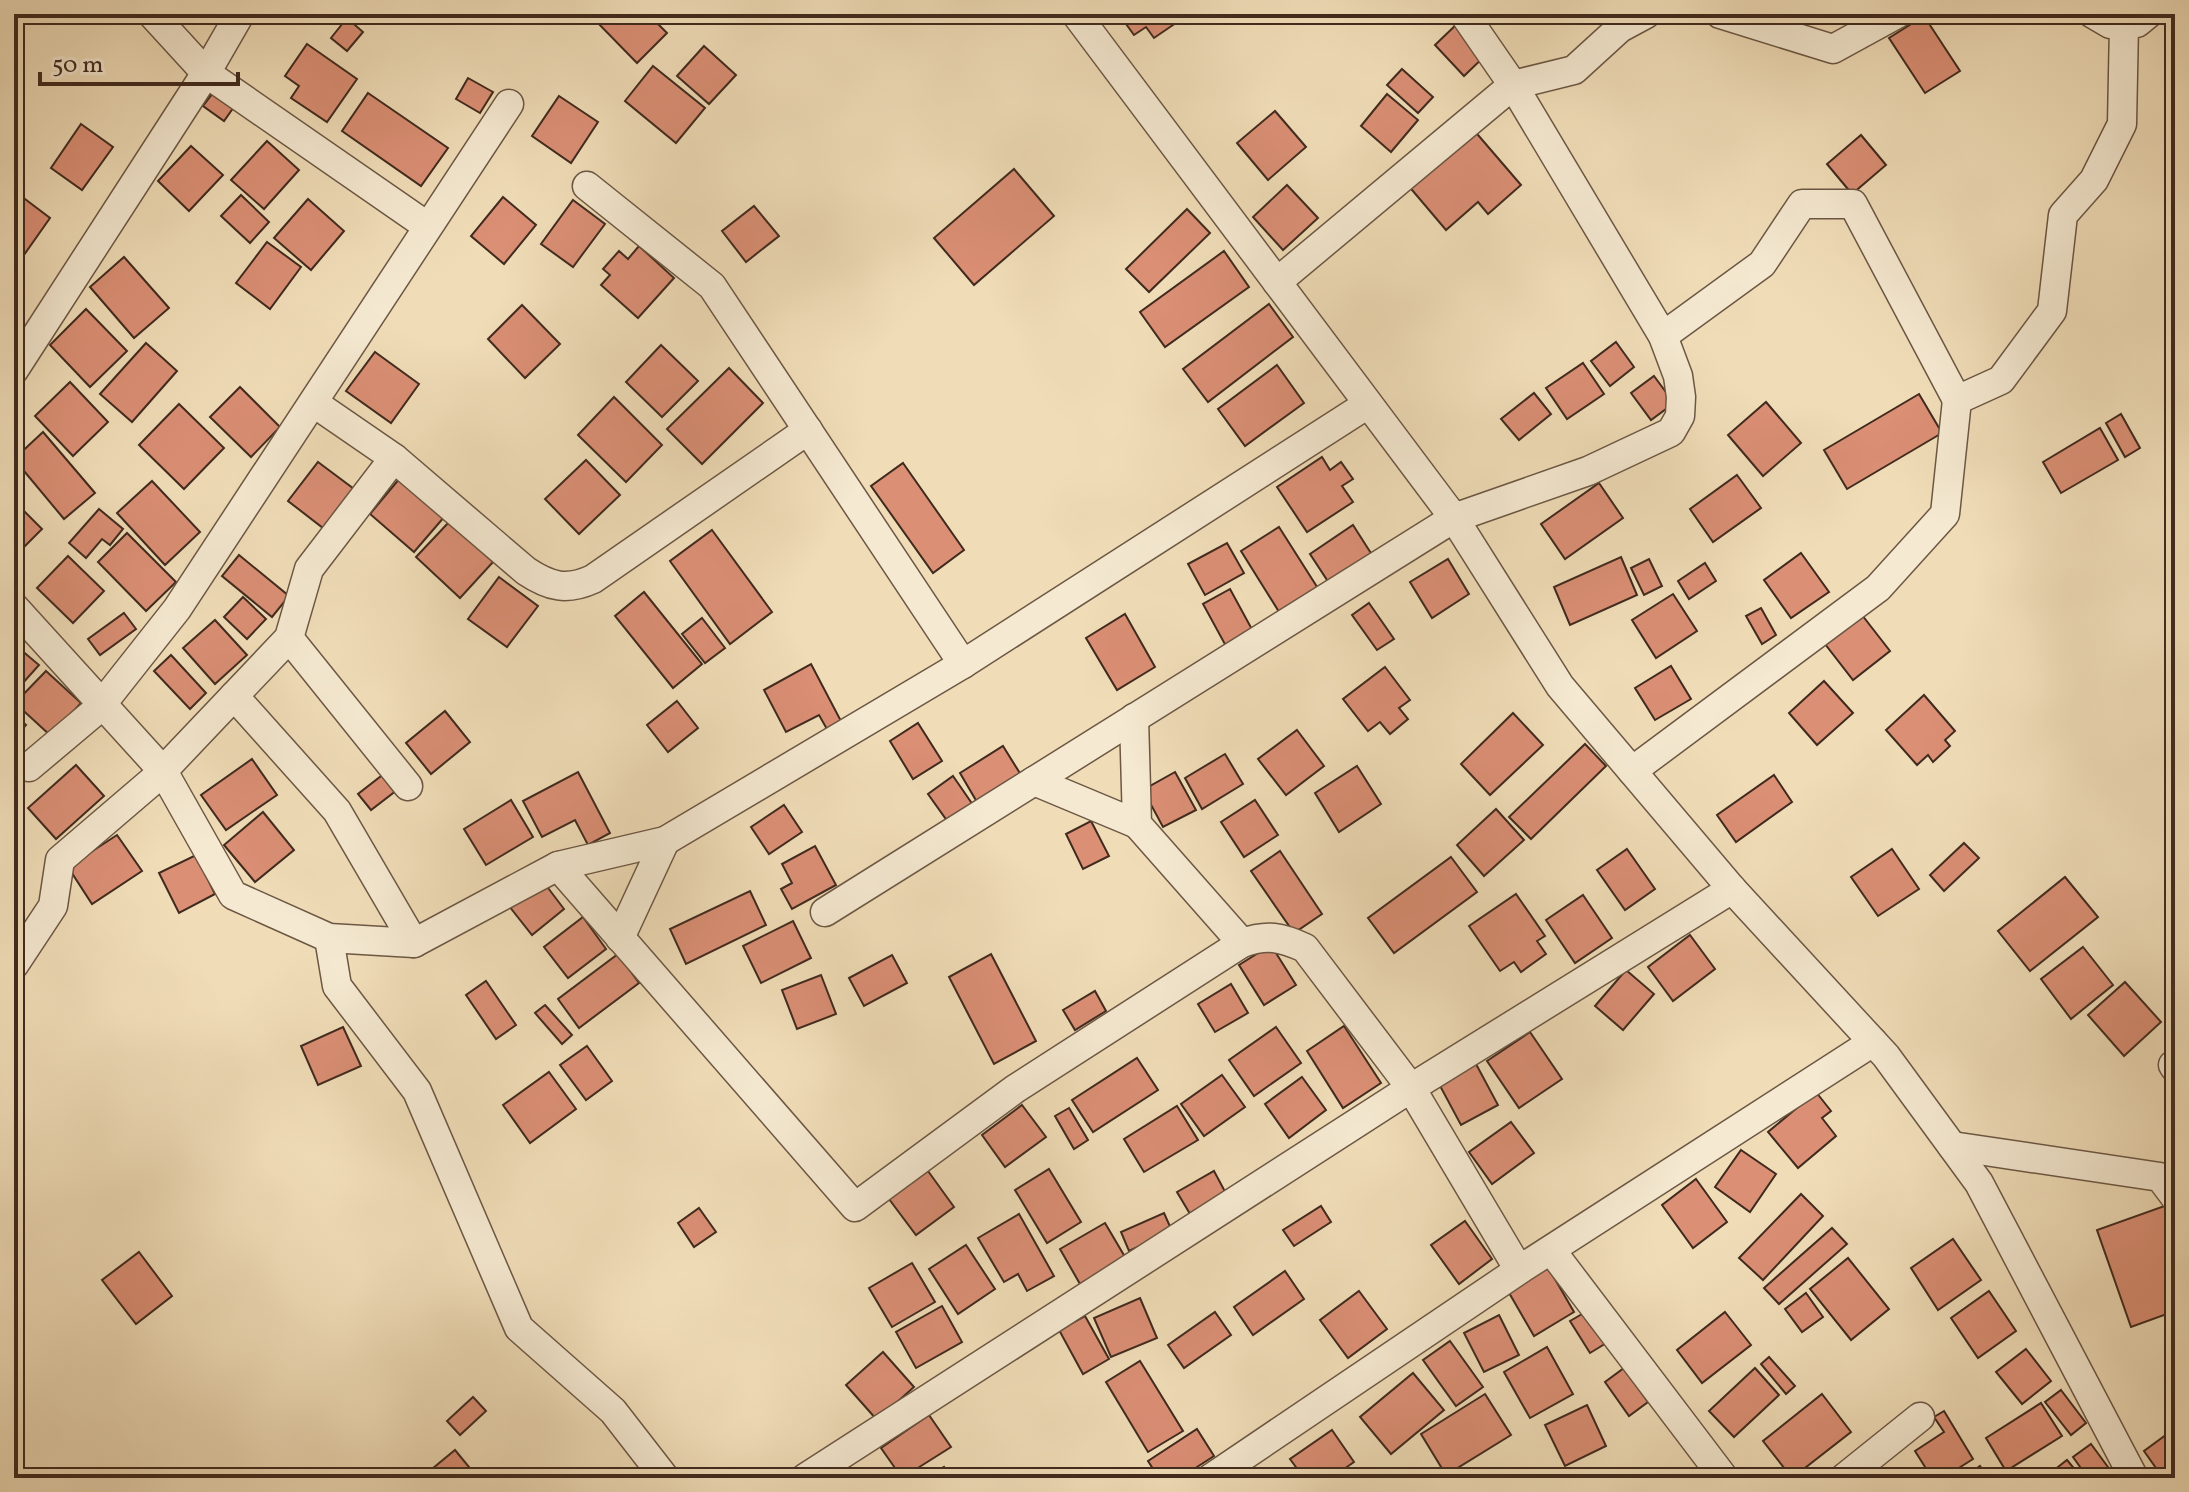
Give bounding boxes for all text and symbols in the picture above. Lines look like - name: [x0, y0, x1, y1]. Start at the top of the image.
- scale bar: [40, 36, 238, 86]
- text: 50 m: [52, 49, 104, 83]

